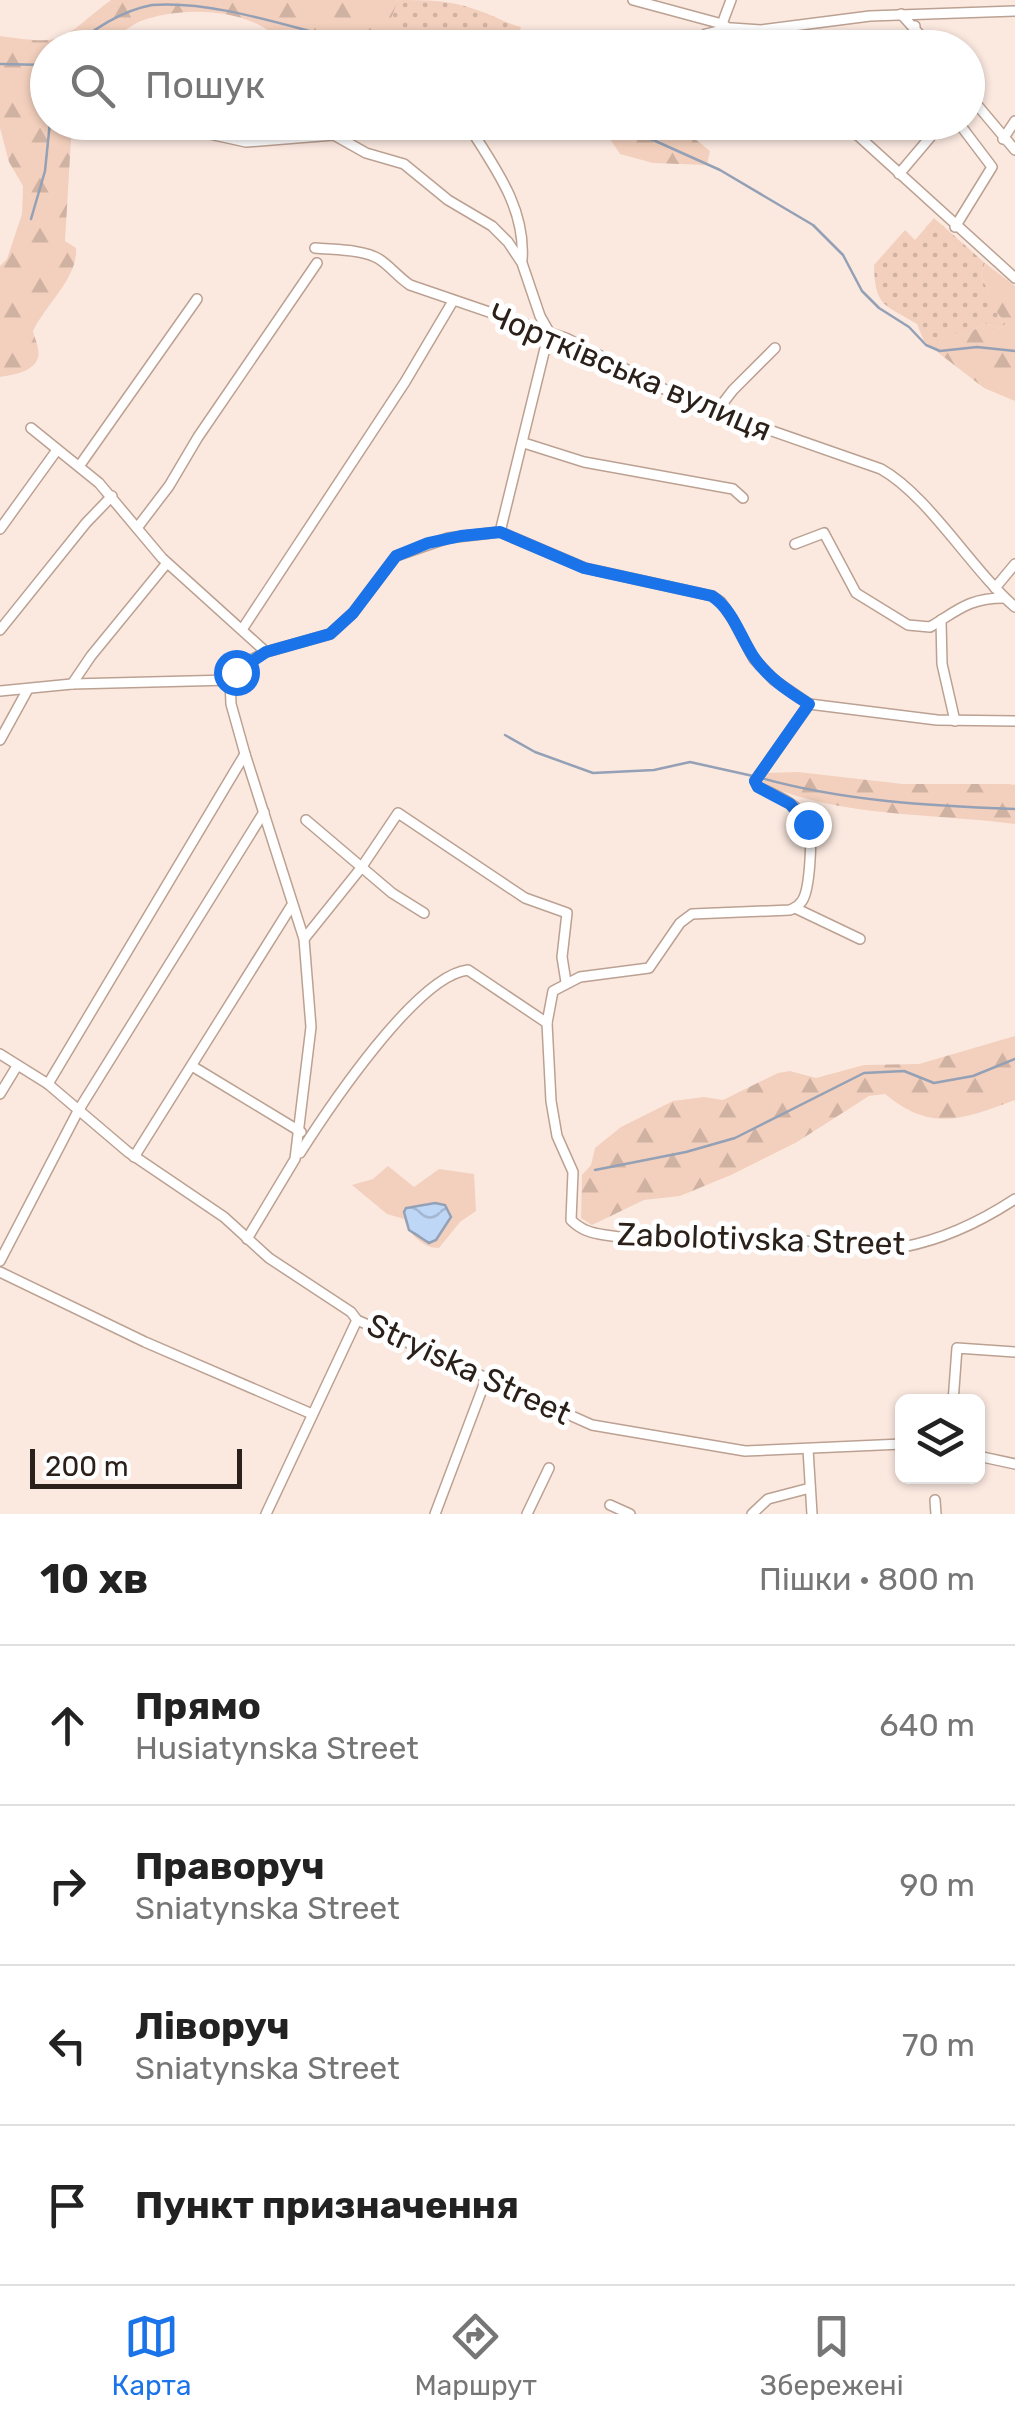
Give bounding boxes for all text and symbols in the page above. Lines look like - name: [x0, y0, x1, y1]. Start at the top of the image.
- search box: [30, 30, 985, 140]
- icon: search: [65, 58, 120, 113]
- text: Пошук: [145, 62, 265, 108]
- street label: Чортківська вулиця: [483, 295, 777, 449]
- route start: [214, 650, 260, 696]
- route end: [786, 802, 832, 848]
- street label: Zabolotivska Street: [616, 1215, 906, 1263]
- street label: Stryiska Street: [361, 1305, 577, 1433]
- map controls: [895, 1394, 985, 1484]
- button: layers: [895, 1394, 985, 1484]
- scale bar: [30, 1444, 242, 1488]
- text: 200 m: [45, 1450, 129, 1483]
- text: 10 хв: [40, 1554, 149, 1604]
- text: Пішки · 800 m: [759, 1560, 975, 1598]
- text: Прямо: [135, 1683, 261, 1729]
- icon: ahead: [40, 1698, 95, 1753]
- text: 640 m: [879, 1706, 975, 1744]
- text: Husiatynska Street: [135, 1729, 419, 1767]
- text: Праворуч: [135, 1843, 325, 1889]
- icon: right: [40, 1858, 95, 1913]
- text: 90 m: [899, 1866, 975, 1904]
- text: Sniatynska Street: [135, 1889, 400, 1927]
- text: Ліворуч: [135, 2003, 290, 2049]
- icon: left: [40, 2018, 95, 2073]
- text: 70 m: [902, 2026, 975, 2064]
- text: Sniatynska Street: [135, 2049, 400, 2087]
- icon: arrive: [40, 2178, 95, 2233]
- text: Пункт призначення: [135, 2182, 519, 2228]
- tab: Карта: [112, 2309, 191, 2402]
- tab: Маршрут: [415, 2309, 537, 2402]
- tab: Збережені: [760, 2309, 903, 2402]

